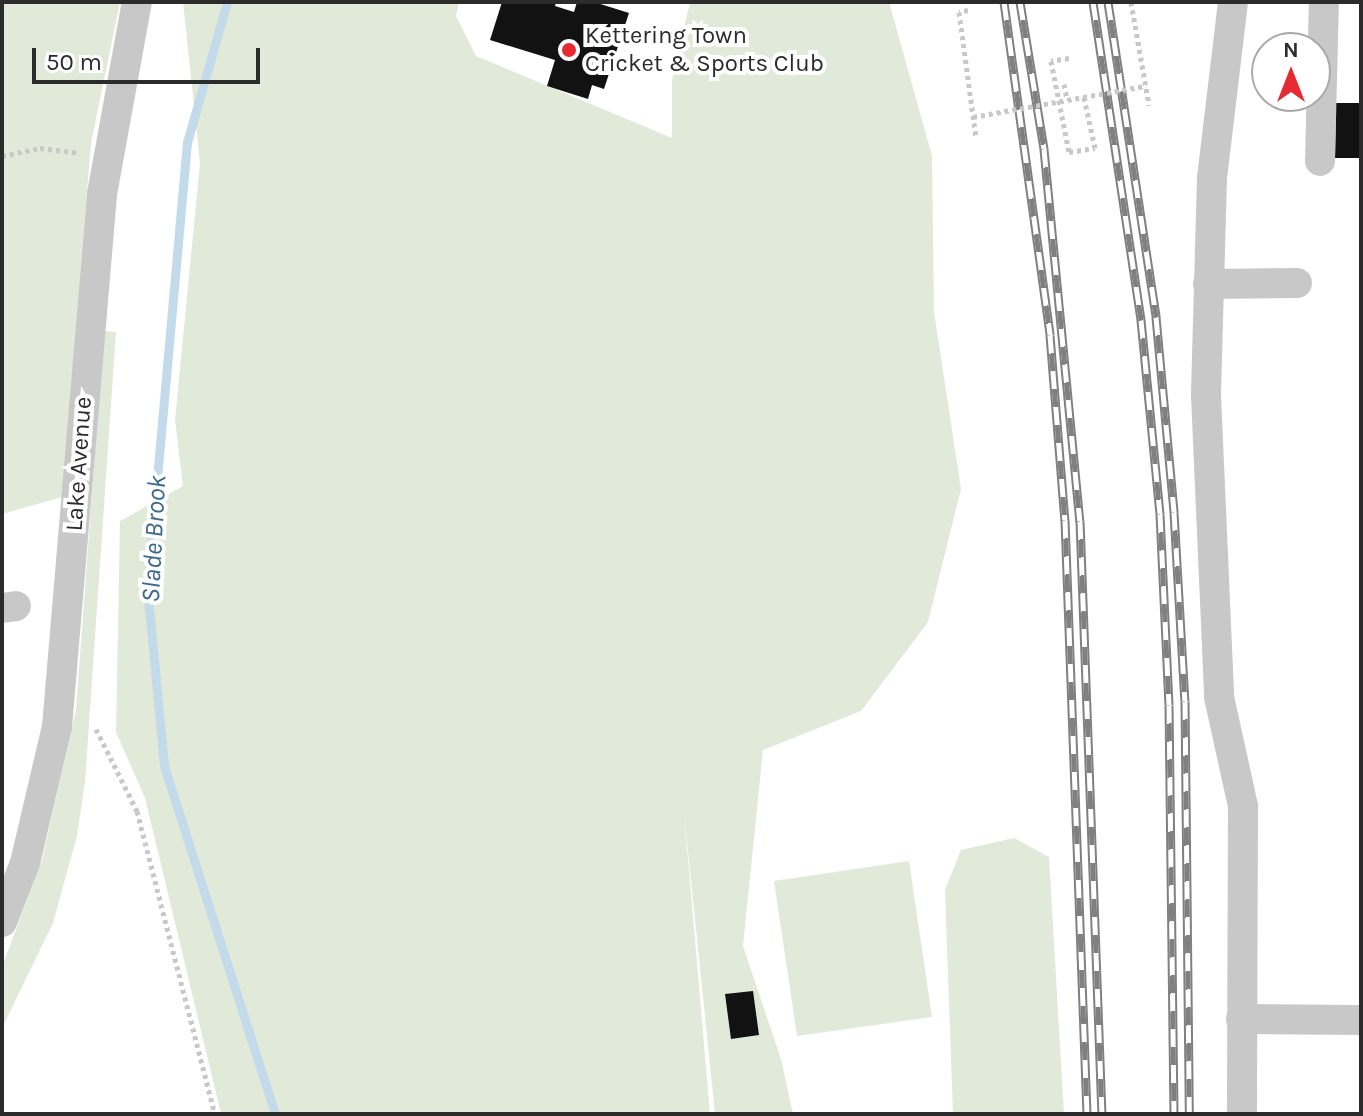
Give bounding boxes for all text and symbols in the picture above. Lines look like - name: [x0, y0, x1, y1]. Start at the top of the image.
- place label: Kettering Town Cricket & Sports Club: [585, 22, 824, 78]
- scale bar: [36, 32, 264, 82]
- north arrow: [1251, 32, 1331, 112]
- text: N: [1283, 37, 1299, 63]
- marker: Kettering Town Cricket & Sports Club: [560, 41, 578, 59]
- text: 50 m: [46, 48, 102, 76]
- street label: Lake Avenue: [60, 396, 98, 532]
- water label: Slade Brook: [135, 475, 173, 603]

